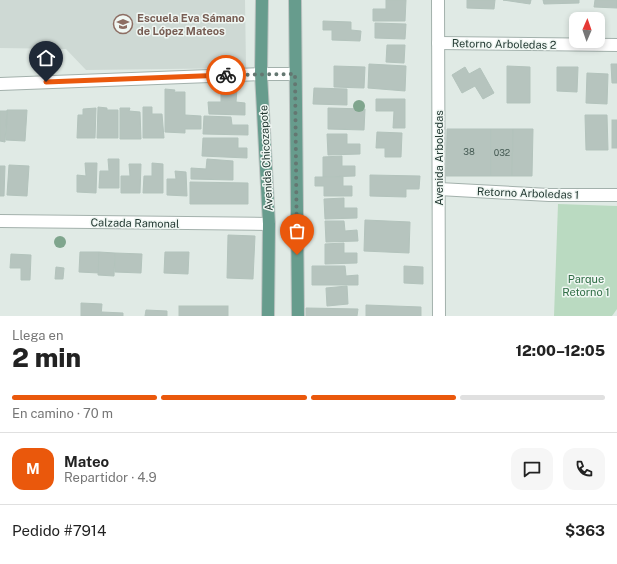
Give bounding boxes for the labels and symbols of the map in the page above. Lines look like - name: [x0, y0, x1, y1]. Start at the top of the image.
- place label: Escuela Eva Sámano de López Mateos: [137, 12, 245, 37]
- north arrow: [569, 12, 605, 48]
- school or university icon: Escuela Eva Sámano de López Mateos: [112, 13, 134, 35]
- street label: Retorno Arboledas 2: [452, 37, 557, 51]
- pin: [29, 41, 63, 82]
- courier: [206, 55, 246, 95]
- street label: Avenida Chicozapote: [257, 105, 275, 211]
- street label: Avenida Arboledas: [433, 110, 445, 206]
- house number: 38: [463, 146, 475, 157]
- house number: 032: [494, 147, 510, 158]
- street label: Retorno Arboledas 1: [477, 185, 579, 201]
- pin: [280, 214, 314, 255]
- street label: Calzada Ramonal: [91, 216, 179, 230]
- park label: Parque Retorno 1: [562, 273, 610, 298]

